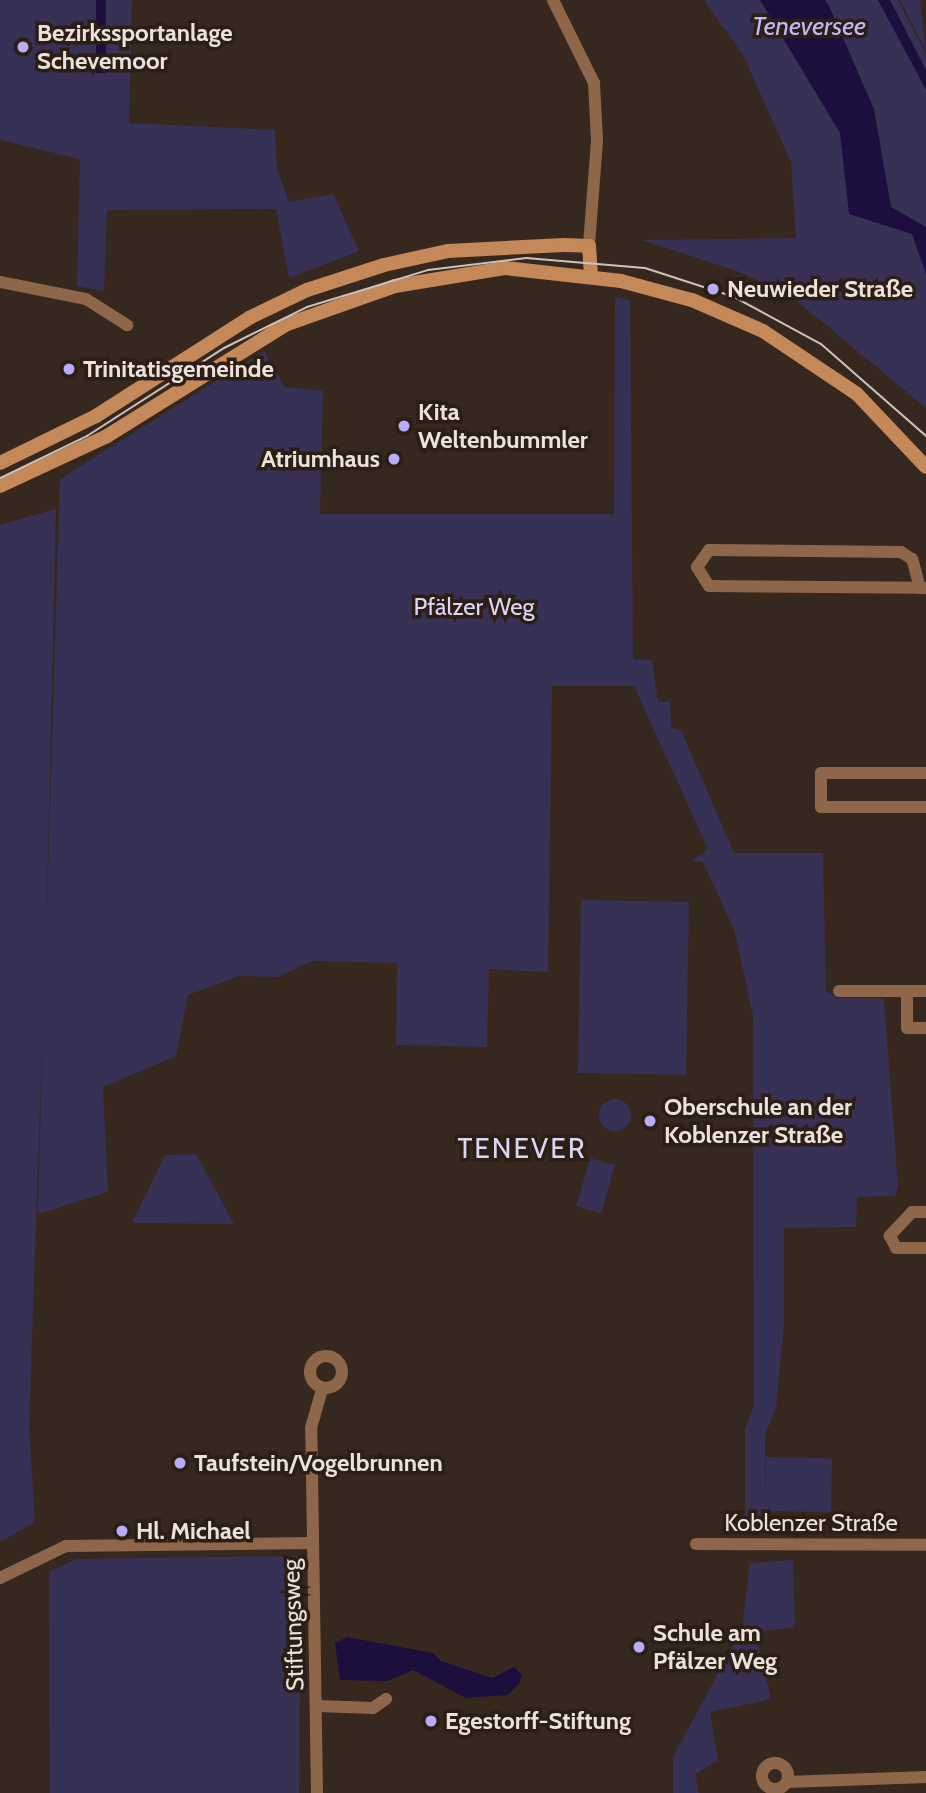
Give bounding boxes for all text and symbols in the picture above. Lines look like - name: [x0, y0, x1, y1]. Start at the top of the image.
- water label: Teneversee: [752, 11, 866, 43]
- place label: Bezirkssportanlage Schevemoor: [37, 19, 233, 75]
- marker: Bezirkssportanlage Schevemoor: [15, 39, 31, 55]
- place label: Neuwieder Straße: [727, 275, 913, 303]
- marker: Neuwieder Straße: [705, 281, 721, 297]
- place label: Trinitatisgemeinde: [83, 355, 274, 383]
- marker: Trinitatisgemeinde: [61, 361, 77, 377]
- place label: Kita Weltenbummler: [418, 398, 588, 454]
- marker: Kita Weltenbummler: [396, 418, 412, 434]
- place label: Atriumhaus: [261, 445, 380, 473]
- marker: Atriumhaus: [386, 451, 402, 467]
- park label: Pfälzer Weg: [413, 593, 535, 621]
- place label: Oberschule an der Koblenzer Straße: [664, 1093, 852, 1149]
- marker: Oberschule an der Koblenzer Straße: [642, 1113, 658, 1129]
- district label: TENEVER: [458, 1131, 586, 1165]
- place label: Taufstein/Vogelbrunnen: [194, 1449, 443, 1477]
- marker: Taufstein/Vogelbrunnen: [172, 1455, 188, 1471]
- street label: Koblenzer Straße: [724, 1509, 898, 1537]
- place label: Hl. Michael: [136, 1517, 251, 1545]
- marker: Hl. Michael: [114, 1523, 130, 1539]
- street label: Stiftungsweg: [276, 1558, 310, 1692]
- place label: Schule am Pfälzer Weg: [653, 1619, 777, 1675]
- marker: Schule am Pfälzer Weg: [631, 1639, 647, 1655]
- place label: Egestorff-Stiftung: [445, 1707, 631, 1735]
- marker: Egestorff-Stiftung: [423, 1713, 439, 1729]

